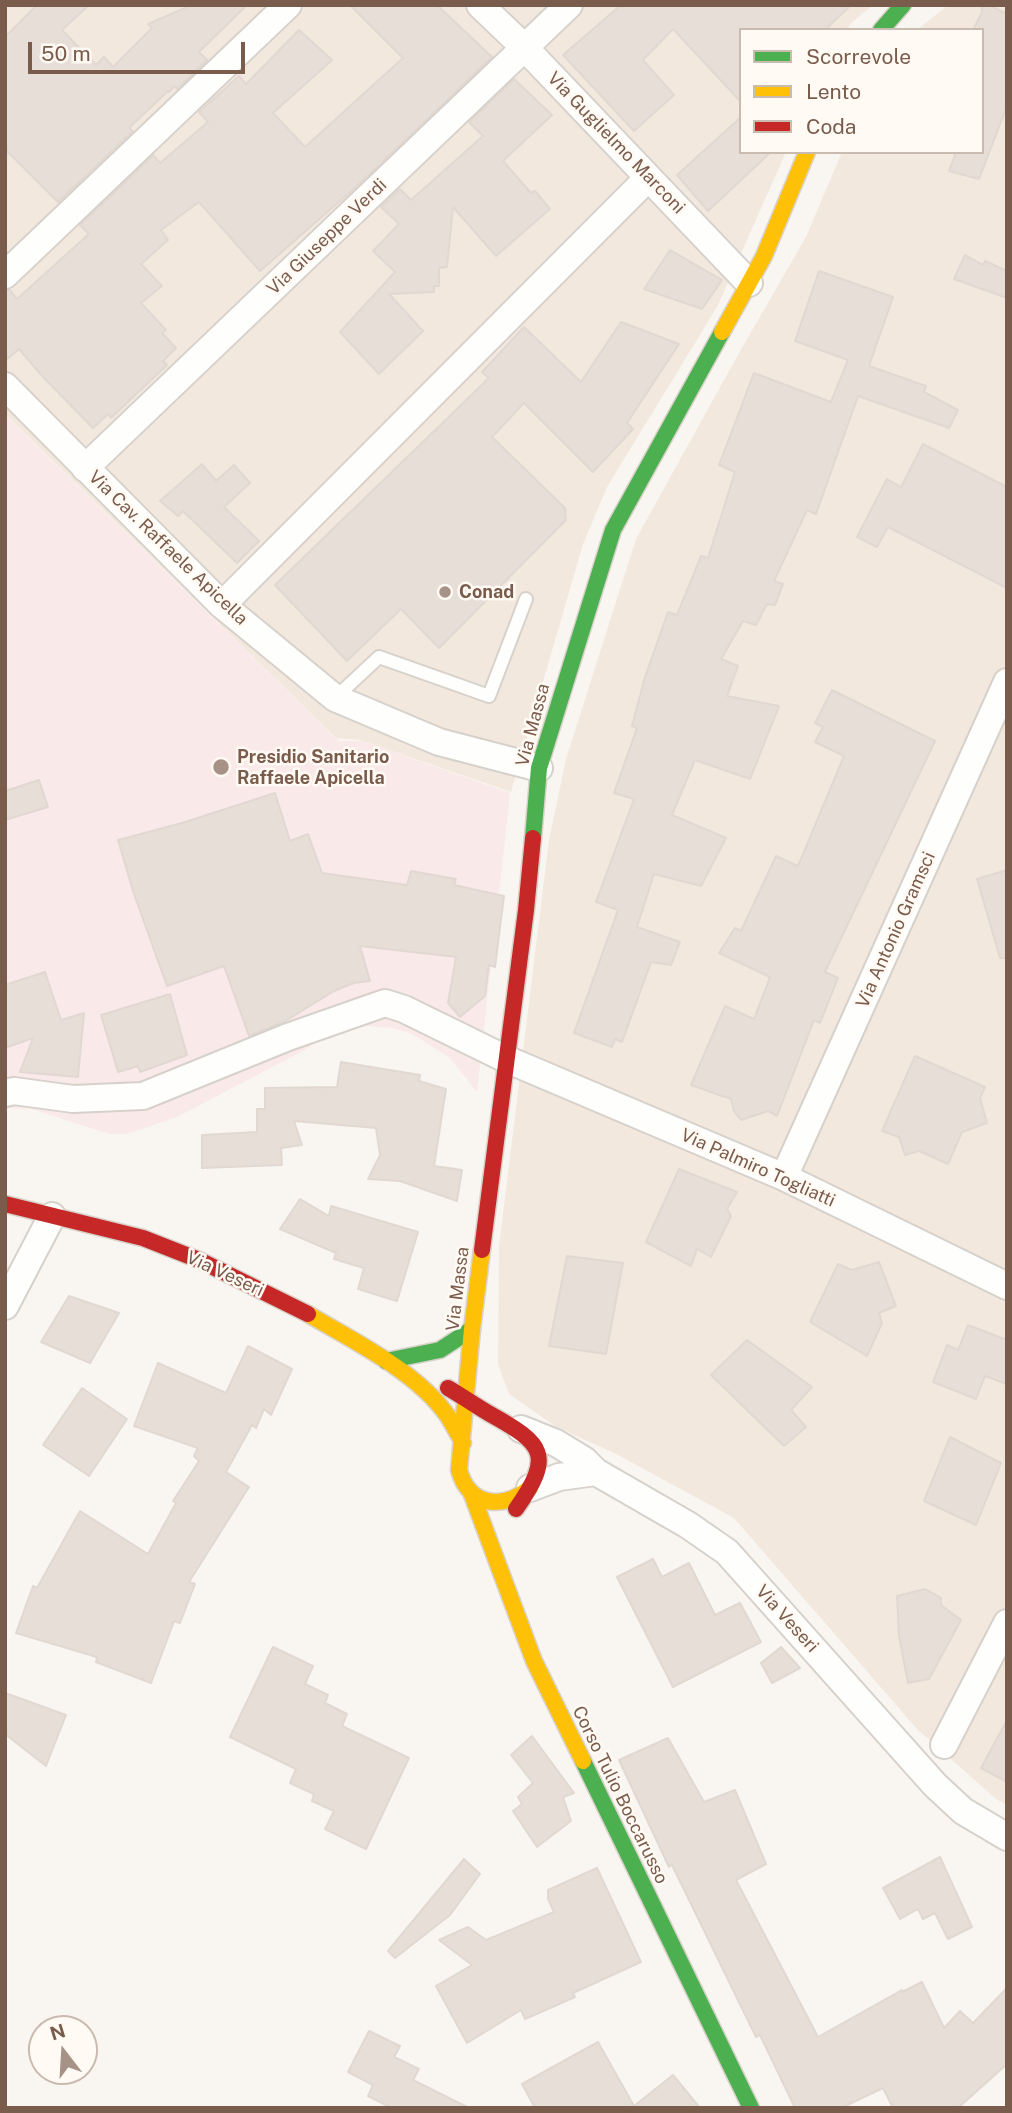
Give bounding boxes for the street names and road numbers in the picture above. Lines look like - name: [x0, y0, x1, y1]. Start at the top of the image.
- street label: Via Guglielmo Marconi: [543, 68, 689, 218]
- street label: Via Giuseppe Verdi: [263, 174, 391, 300]
- street label: Via Cav. Raffaele Apicella: [84, 466, 252, 630]
- street label: Via Massa: [512, 681, 554, 769]
- street label: Via Antonio Gramsci: [852, 849, 940, 1011]
- street label: Via Palmiro Togliatti: [677, 1124, 839, 1212]
- street label: Via Massa: [442, 1246, 474, 1332]
- street label: Via Veseri: [183, 1247, 267, 1301]
- street label: Via Veseri: [751, 1581, 823, 1657]
- street label: Corso Tulio Boccarusso: [567, 1702, 673, 1888]

